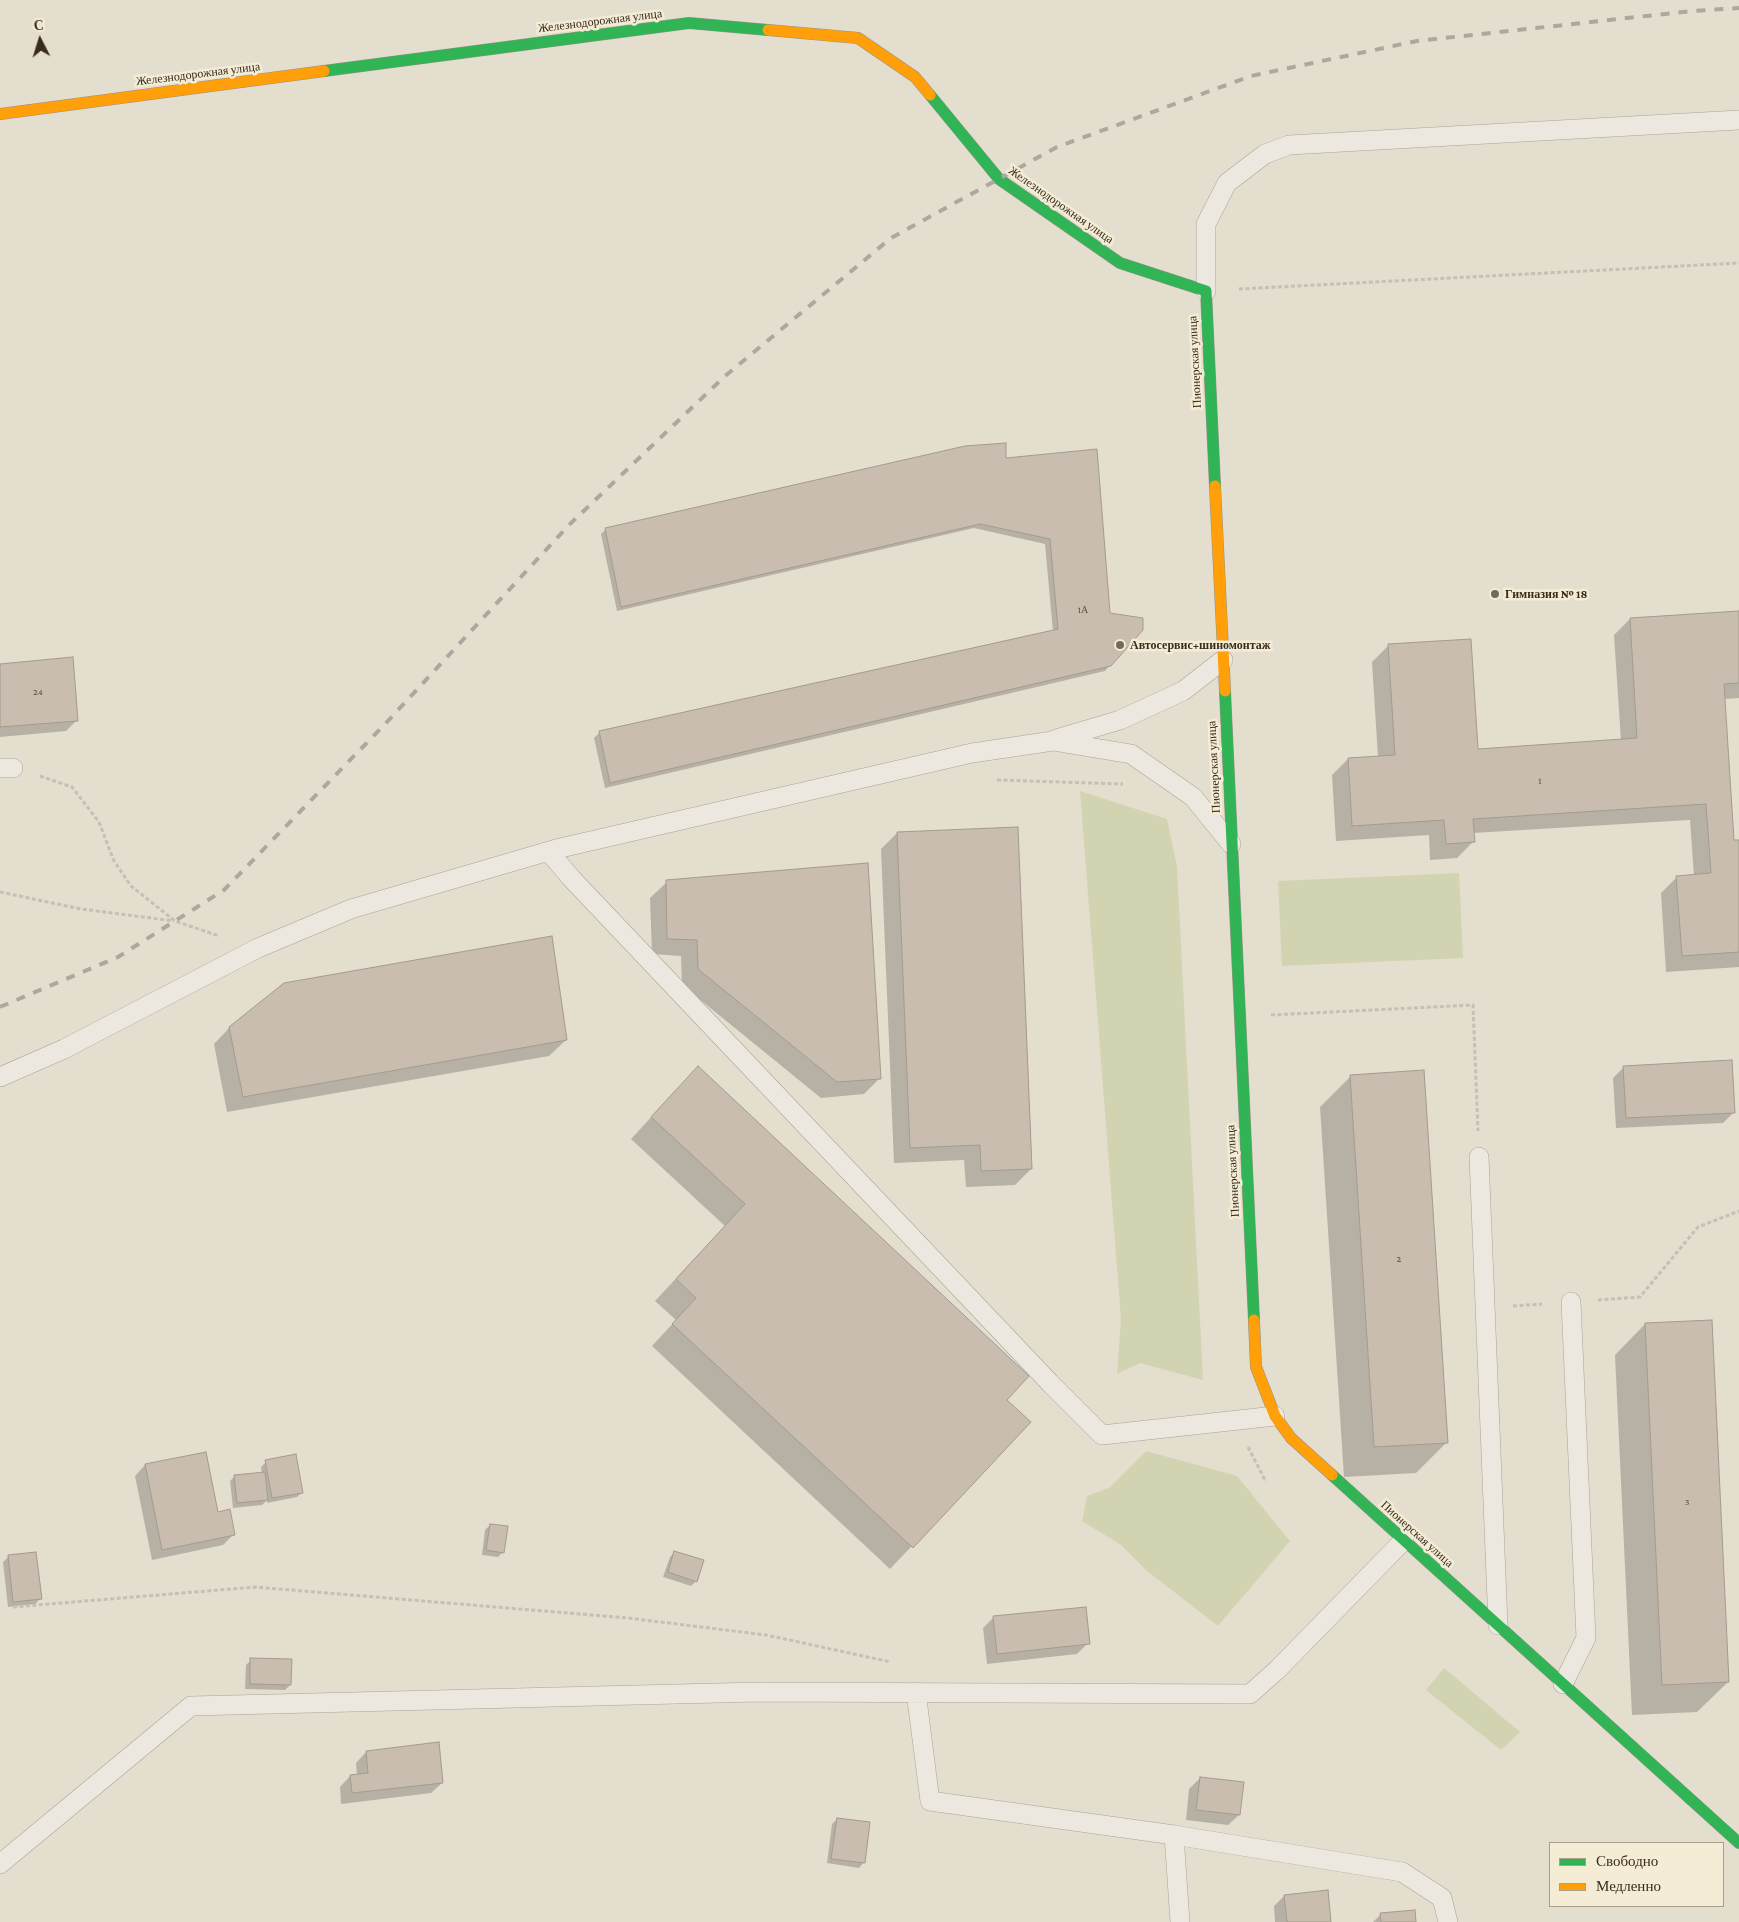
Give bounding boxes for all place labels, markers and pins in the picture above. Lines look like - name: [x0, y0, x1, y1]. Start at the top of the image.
- place label: Гимназия № 18: [1505, 587, 1587, 601]
- marker: Гимназия № 18: [1489, 588, 1501, 600]
- place label: Автосервис+шиномонтаж: [1130, 638, 1271, 652]
- marker: Автосервис+шиномонтаж: [1114, 639, 1126, 651]

